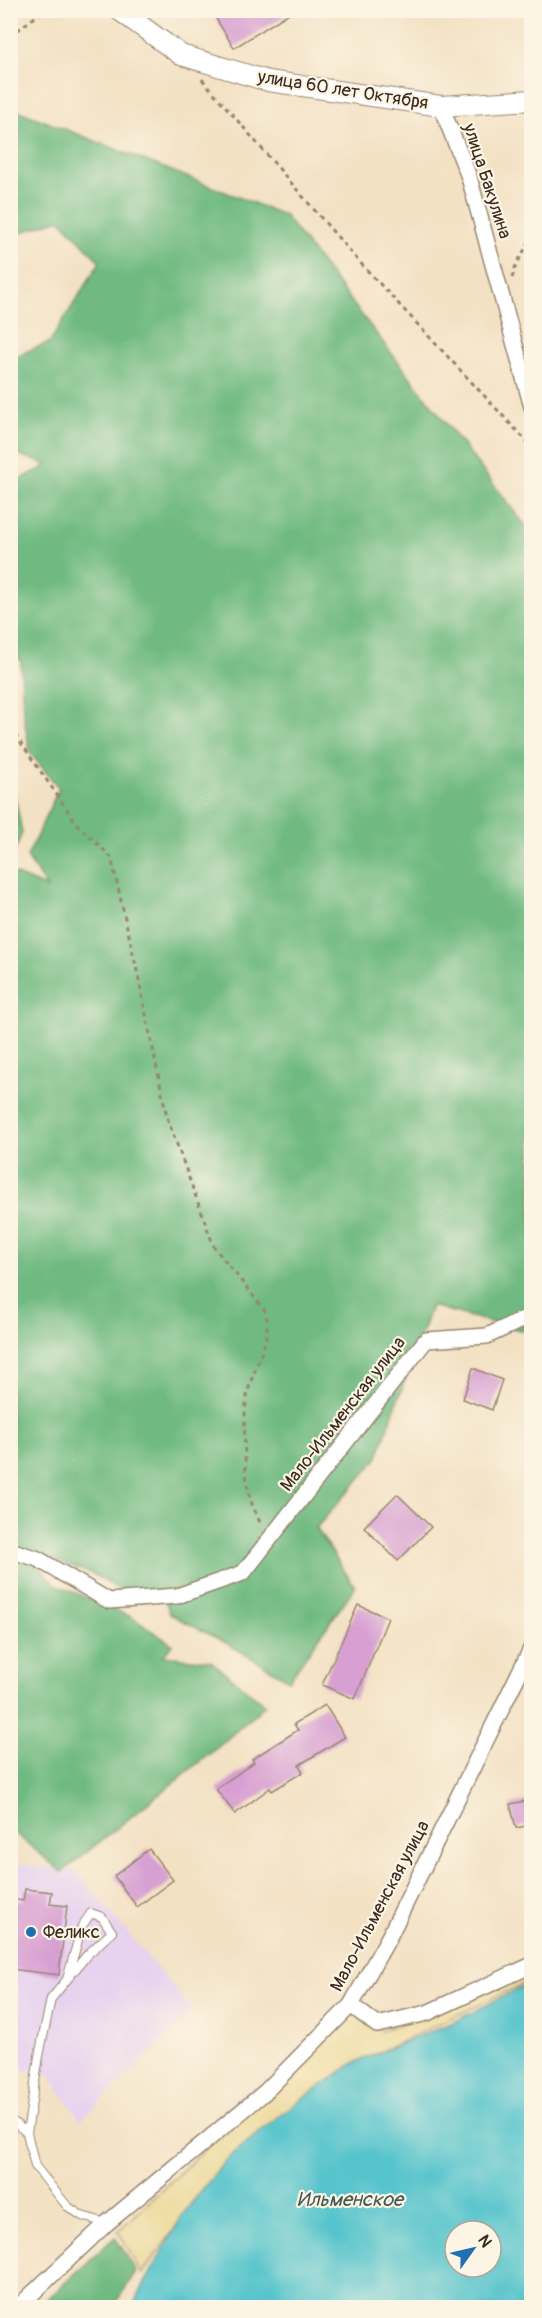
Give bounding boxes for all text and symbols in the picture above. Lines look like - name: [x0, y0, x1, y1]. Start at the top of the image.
- street label: улица 60 лет Октября: [255, 65, 430, 115]
- street label: улица Бакулина: [457, 120, 516, 241]
- street label: Мало-Ильменская улица: [275, 1332, 411, 1496]
- street label: Мало-Ильменская улица: [325, 1817, 435, 1995]
- place label: Феликс: [43, 1921, 100, 1944]
- marker: Феликс: [24, 1925, 38, 1939]
- water label: Ильменское: [297, 2187, 405, 2212]
- north arrow: [443, 2219, 503, 2279]
- text: N: [473, 2231, 496, 2251]

